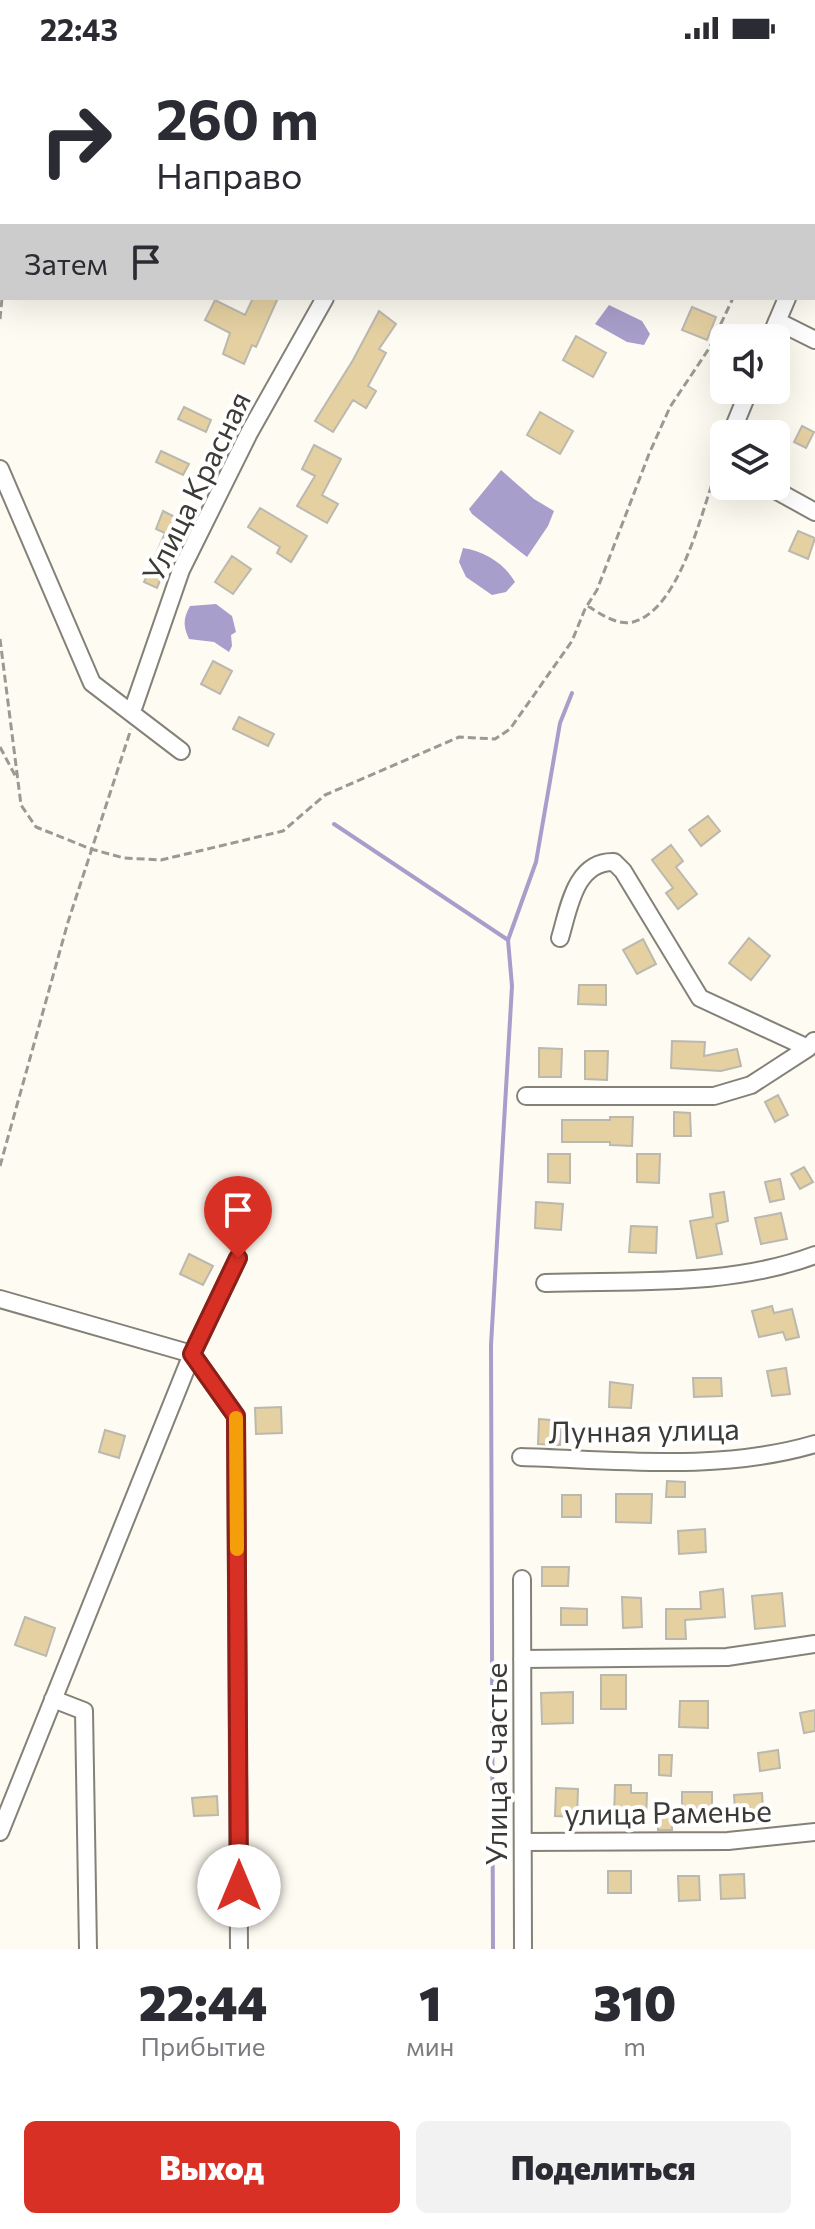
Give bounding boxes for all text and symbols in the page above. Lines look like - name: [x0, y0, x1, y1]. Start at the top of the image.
- text: 22:43: [40, 10, 118, 47]
- text: 260 m: [156, 83, 319, 152]
- icon: right: [24, 88, 128, 192]
- text: Направо: [156, 152, 302, 196]
- icon: arrive: [124, 240, 168, 284]
- text: Затем: [24, 244, 108, 281]
- map controls: [710, 324, 790, 500]
- button: sound: [710, 324, 790, 404]
- street label: Улица Красная: [133, 385, 257, 587]
- button: layers: [710, 420, 790, 500]
- pin: [204, 1176, 272, 1258]
- icon: arrive: [216, 1188, 260, 1232]
- street label: Лунная улица: [548, 1409, 740, 1449]
- street label: Улица Счастье: [476, 1663, 513, 1865]
- street label: улица Раменье: [564, 1791, 772, 1831]
- position arrow: [197, 1844, 281, 1928]
- text: 22:44: [139, 1972, 267, 2031]
- text: 1: [419, 1972, 441, 2031]
- text: 310: [593, 1972, 676, 2031]
- text: Прибытие: [141, 2030, 266, 2061]
- text: мин: [406, 2030, 454, 2061]
- text: m: [623, 2030, 646, 2061]
- button: Выход: [24, 2121, 400, 2213]
- button: Поделиться: [416, 2121, 791, 2213]

